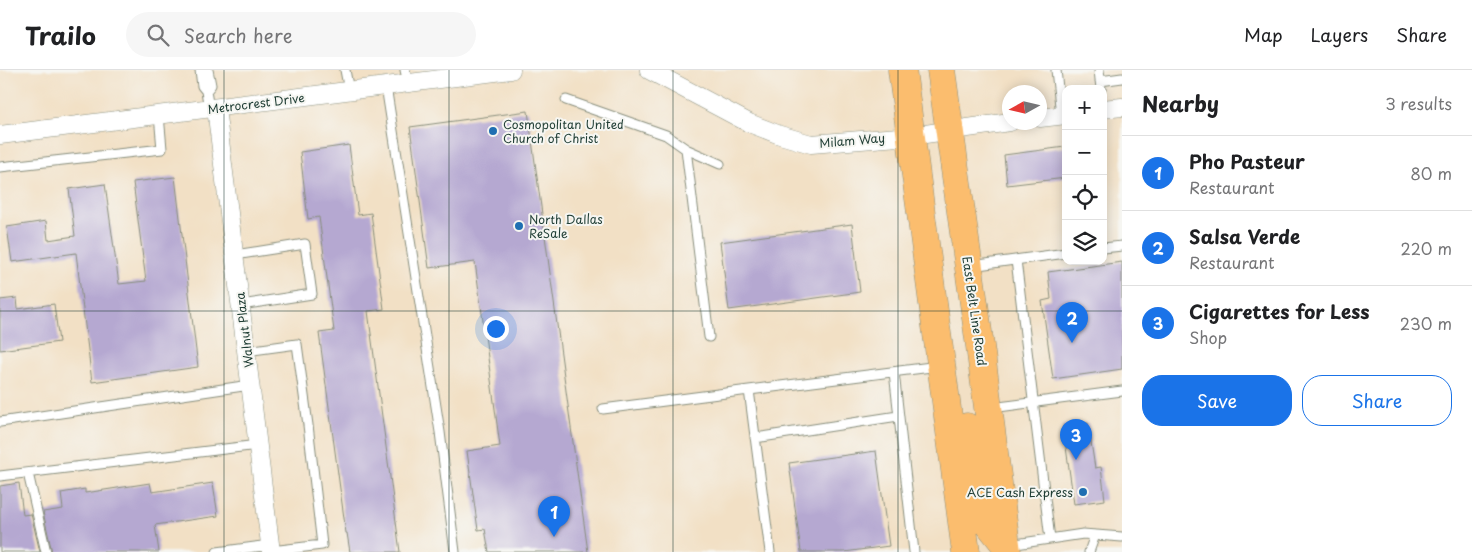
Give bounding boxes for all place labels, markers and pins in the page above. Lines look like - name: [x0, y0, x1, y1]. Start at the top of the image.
- place label: Cosmopolitan United Church of Christ: [503, 115, 624, 147]
- marker: Cosmopolitan United Church of Christ: [487, 125, 499, 137]
- place label: North Dallas ReSale: [529, 210, 603, 242]
- marker: North Dallas ReSale: [513, 220, 525, 232]
- pin: 2: [1056, 302, 1088, 343]
- pin: 3: [1060, 419, 1092, 460]
- place label: ACE Cash Express: [967, 483, 1073, 501]
- marker: ACE Cash Express: [1077, 486, 1089, 498]
- pin: 1: [538, 496, 570, 537]

